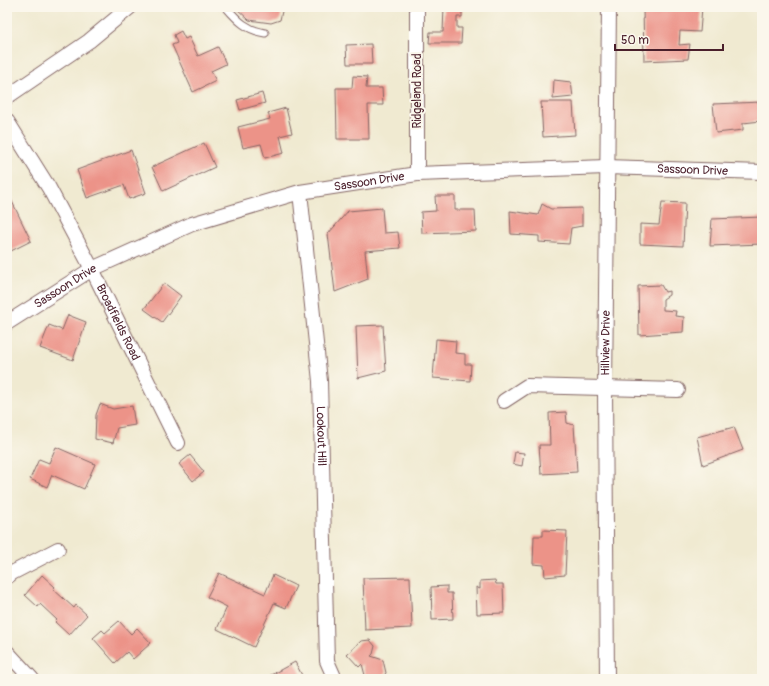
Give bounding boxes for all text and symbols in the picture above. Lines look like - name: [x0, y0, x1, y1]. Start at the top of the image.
- scale bar: [615, 26, 723, 52]
- text: 50 m: [621, 33, 649, 48]
- street label: Ridgeland Road: [410, 53, 425, 129]
- street label: Sassoon Drive: [657, 161, 728, 178]
- street label: Sassoon Drive: [333, 169, 406, 194]
- street label: Sassoon Drive: [31, 261, 99, 311]
- street label: Broadfields Road: [93, 281, 143, 363]
- street label: Hillview Drive: [598, 310, 613, 376]
- street label: Lookout Hill: [313, 406, 330, 466]

